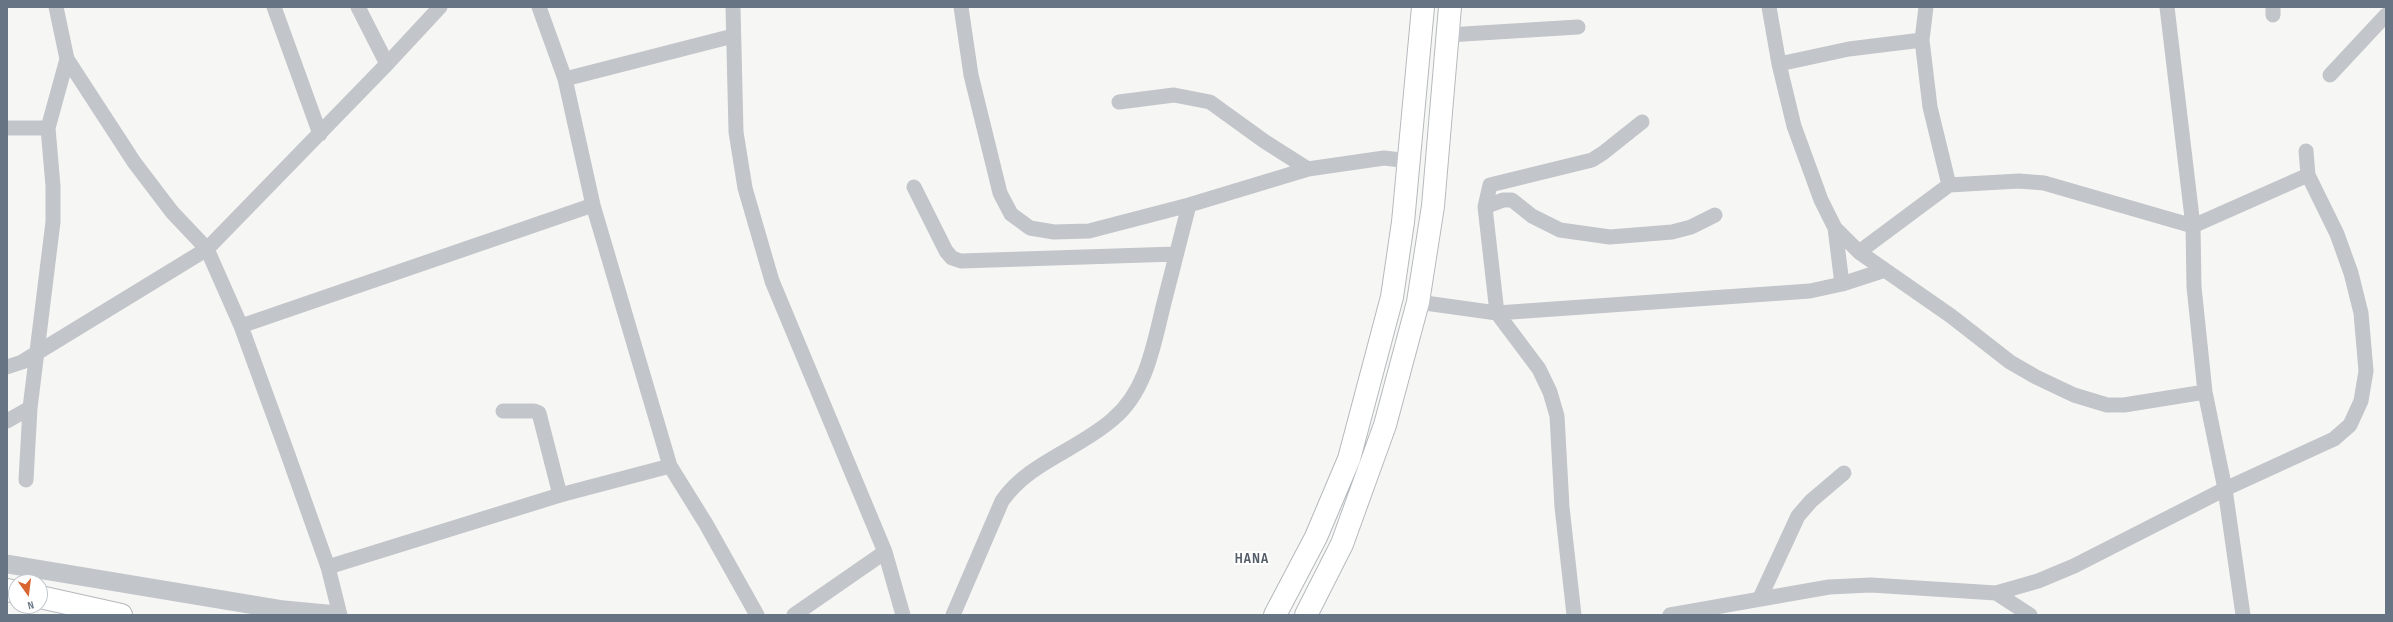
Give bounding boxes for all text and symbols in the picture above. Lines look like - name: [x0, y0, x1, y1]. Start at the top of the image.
- district label: HANA: [1235, 550, 1269, 568]
- north arrow: [8, 574, 48, 614]
- text: N: [26, 598, 35, 612]

